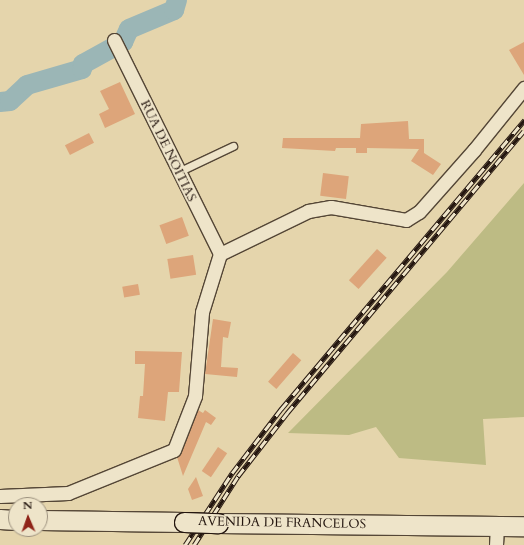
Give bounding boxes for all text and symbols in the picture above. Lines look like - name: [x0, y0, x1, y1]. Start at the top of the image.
- street label: RUA DE NOITIAS: [137, 98, 199, 204]
- north arrow: [8, 497, 48, 537]
- text: N: [23, 498, 33, 513]
- street label: AVENIDA DE FRANCELOS: [198, 514, 366, 532]

